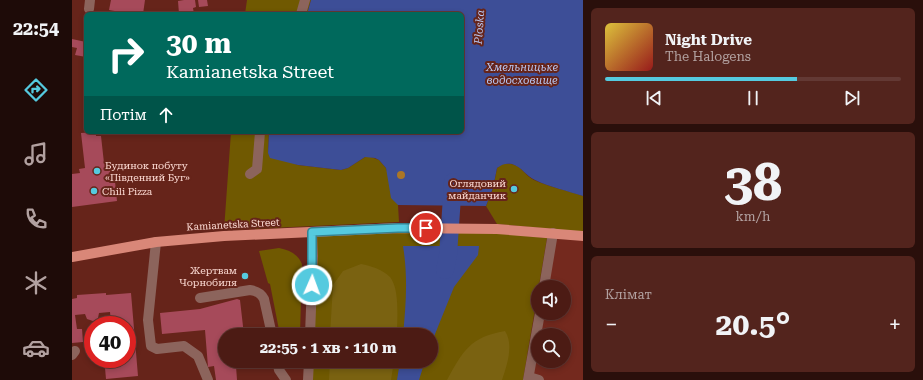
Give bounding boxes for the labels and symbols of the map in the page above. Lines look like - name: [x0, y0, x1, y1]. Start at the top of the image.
- water label: Ploska: [472, 9, 487, 46]
- water label: Хмельницьке водосховище: [485, 61, 559, 87]
- place label: Будинок побуту «Південний Буг»: [105, 160, 190, 183]
- marker: Будинок побуту «Південний Буг»: [92, 166, 102, 176]
- place label: Оглядовий майданчик: [448, 178, 507, 201]
- marker: Оглядовий майданчик: [509, 184, 519, 194]
- marker: Chili Pizza: [89, 186, 99, 196]
- place label: Chili Pizza: [102, 186, 153, 197]
- pin: [409, 211, 443, 245]
- street label: Kamianetska Street: [186, 217, 280, 232]
- position arrow: [291, 264, 333, 306]
- place label: Жертвам Чорнобиля: [179, 265, 237, 288]
- marker: Жертвам Чорнобиля: [240, 271, 250, 281]
- speed limit sign: 40: [84, 316, 136, 368]

